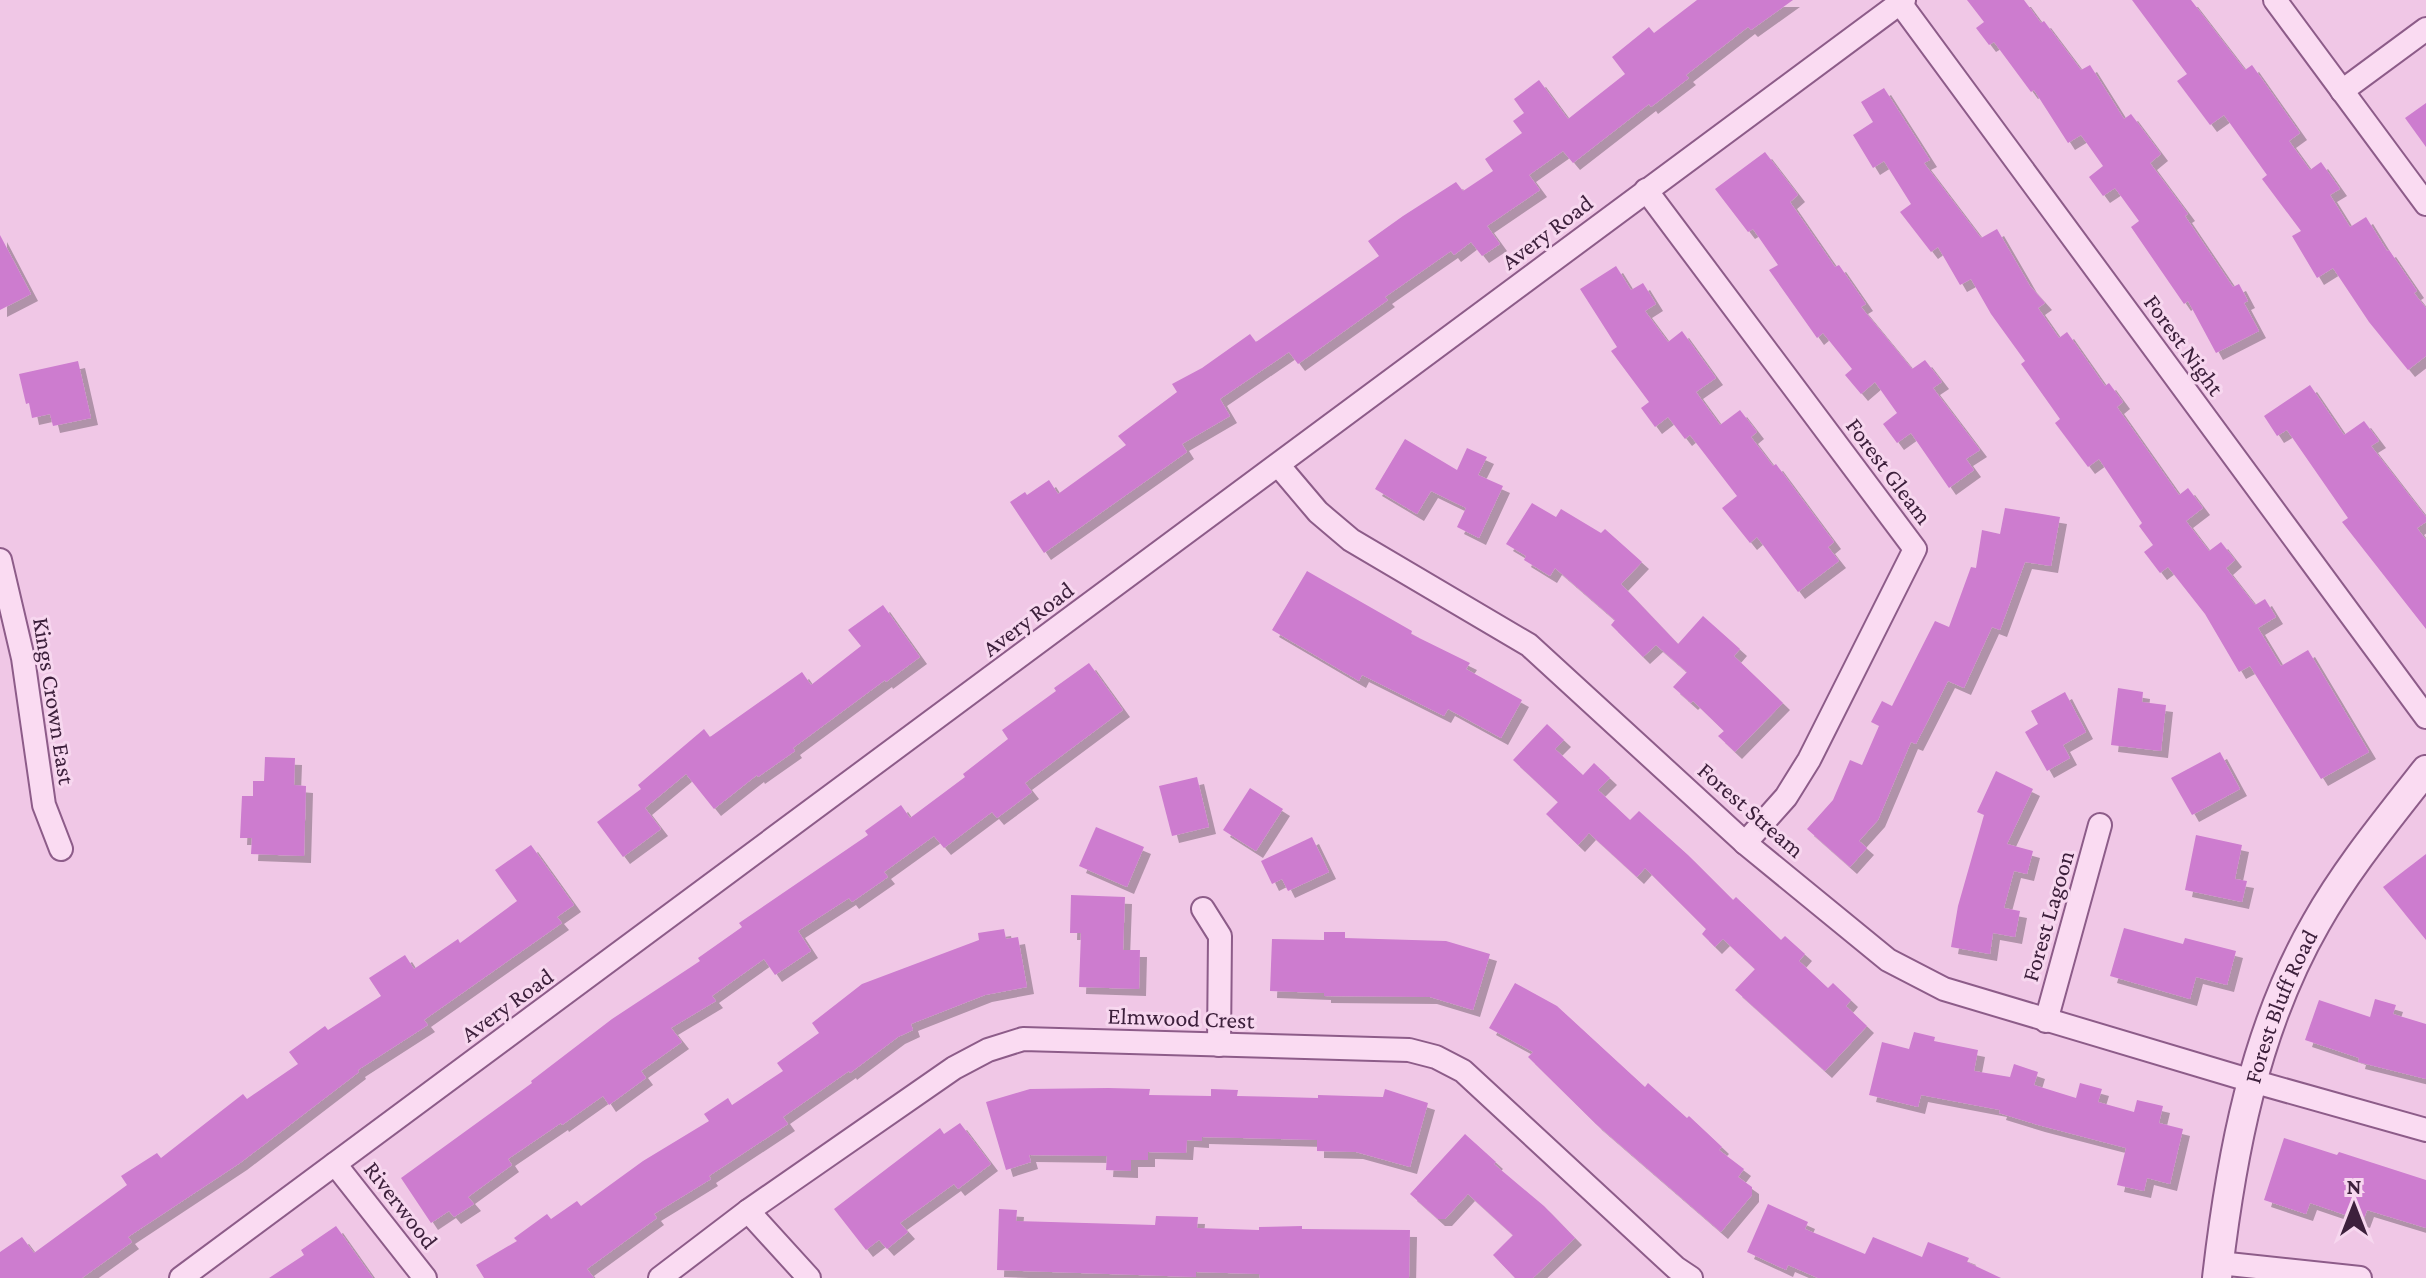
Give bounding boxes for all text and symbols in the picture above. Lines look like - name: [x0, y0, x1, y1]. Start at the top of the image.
- street label: Avery Road: [1496, 188, 1598, 275]
- street label: Forest Night: [2139, 289, 2231, 401]
- street label: Forest Gleam: [1841, 412, 1938, 529]
- street label: Avery Road: [977, 575, 1079, 662]
- street label: Kings Crown East: [28, 615, 81, 788]
- street label: Forest Stream: [1693, 756, 1810, 863]
- street label: Forest Lagoon: [2016, 847, 2079, 984]
- street label: Forest Bluff Road: [2238, 924, 2323, 1086]
- street label: Avery Road: [455, 962, 558, 1047]
- street label: Elmwood Crest: [1107, 1001, 1256, 1034]
- street label: Riverwood: [359, 1156, 444, 1254]
- north arrow: [2314, 1166, 2394, 1246]
- text: N: [2347, 1174, 2362, 1199]

